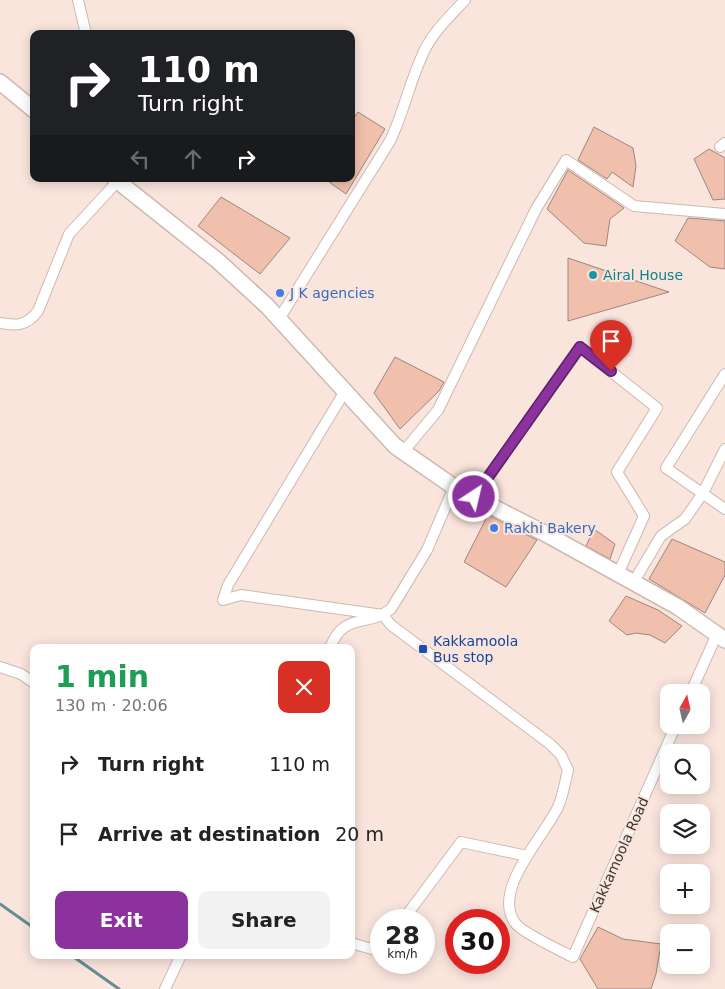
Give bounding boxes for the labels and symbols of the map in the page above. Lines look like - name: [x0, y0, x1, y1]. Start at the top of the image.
- place label: Airal House: [603, 267, 683, 283]
- marker: Airal House: [587, 269, 599, 281]
- place label: J K agencies: [289, 285, 375, 301]
- marker: J K agencies: [274, 287, 286, 299]
- pin: [590, 320, 632, 371]
- position arrow: [447, 470, 499, 522]
- place label: Rakhi Bakery: [504, 520, 596, 536]
- marker: Rakhi Bakery: [488, 522, 500, 534]
- place label: Kakkamoola Bus stop: [433, 633, 518, 665]
- marker: Kakkamoola Bus stop: [417, 643, 429, 655]
- north arrow: [660, 684, 710, 734]
- street label: Kakkamoola Road: [586, 795, 652, 915]
- speed limit sign: 30: [445, 909, 510, 974]

